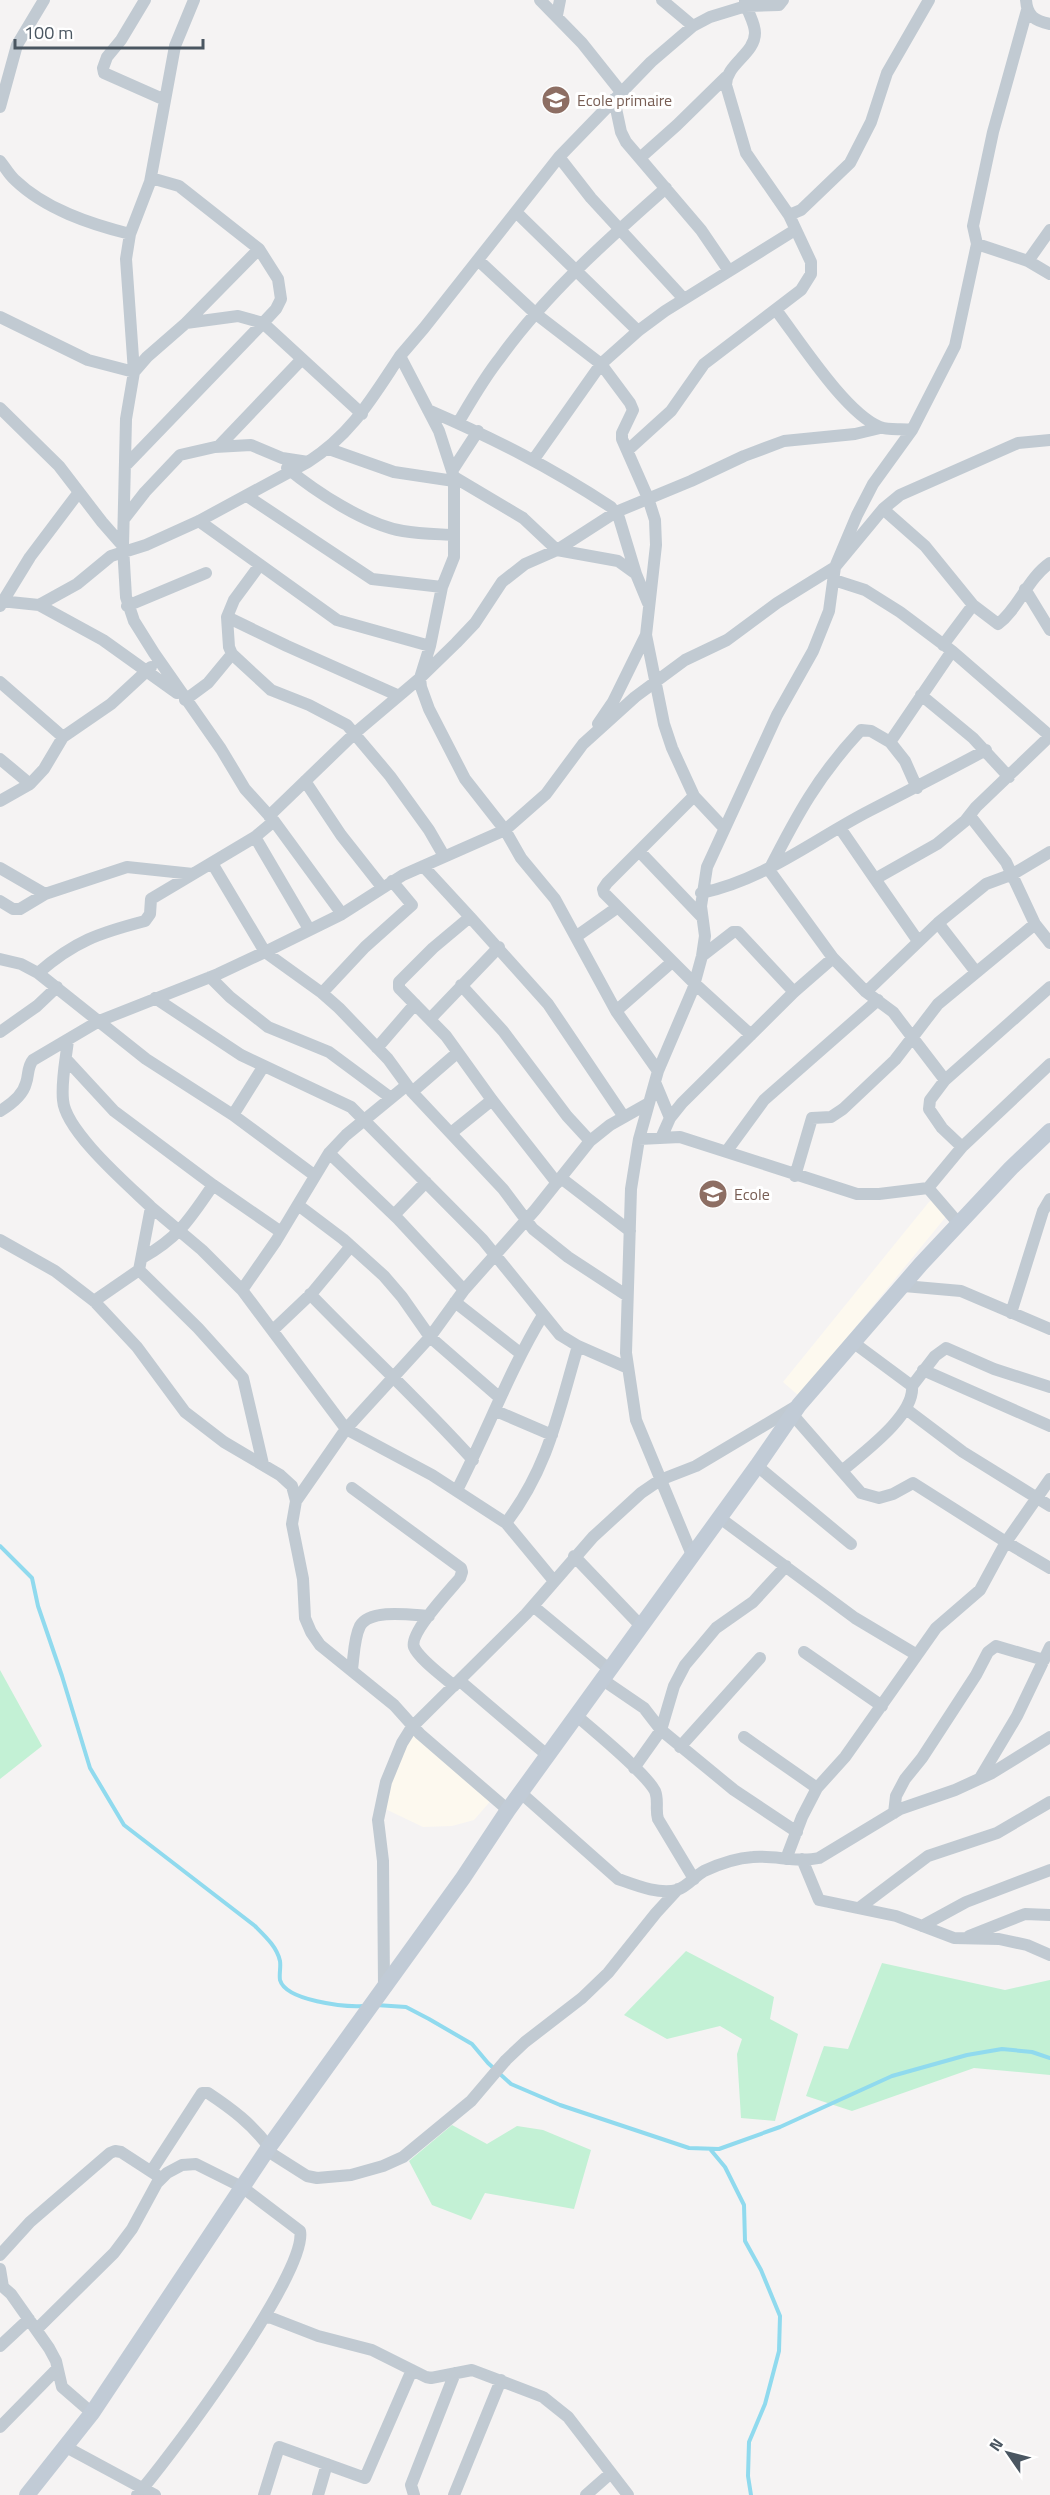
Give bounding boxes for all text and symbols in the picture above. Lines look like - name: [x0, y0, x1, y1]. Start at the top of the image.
- scale bar: [15, 12, 202, 50]
- text: 100 m: [24, 19, 73, 46]
- school or university icon: Ecole primaire: [540, 84, 572, 116]
- place label: Ecole primaire: [577, 88, 672, 112]
- school or university icon: Ecole: [697, 1178, 729, 1210]
- place label: Ecole: [734, 1182, 770, 1206]
- north arrow: [978, 2423, 1038, 2483]
- text: N: [983, 2433, 1009, 2456]

